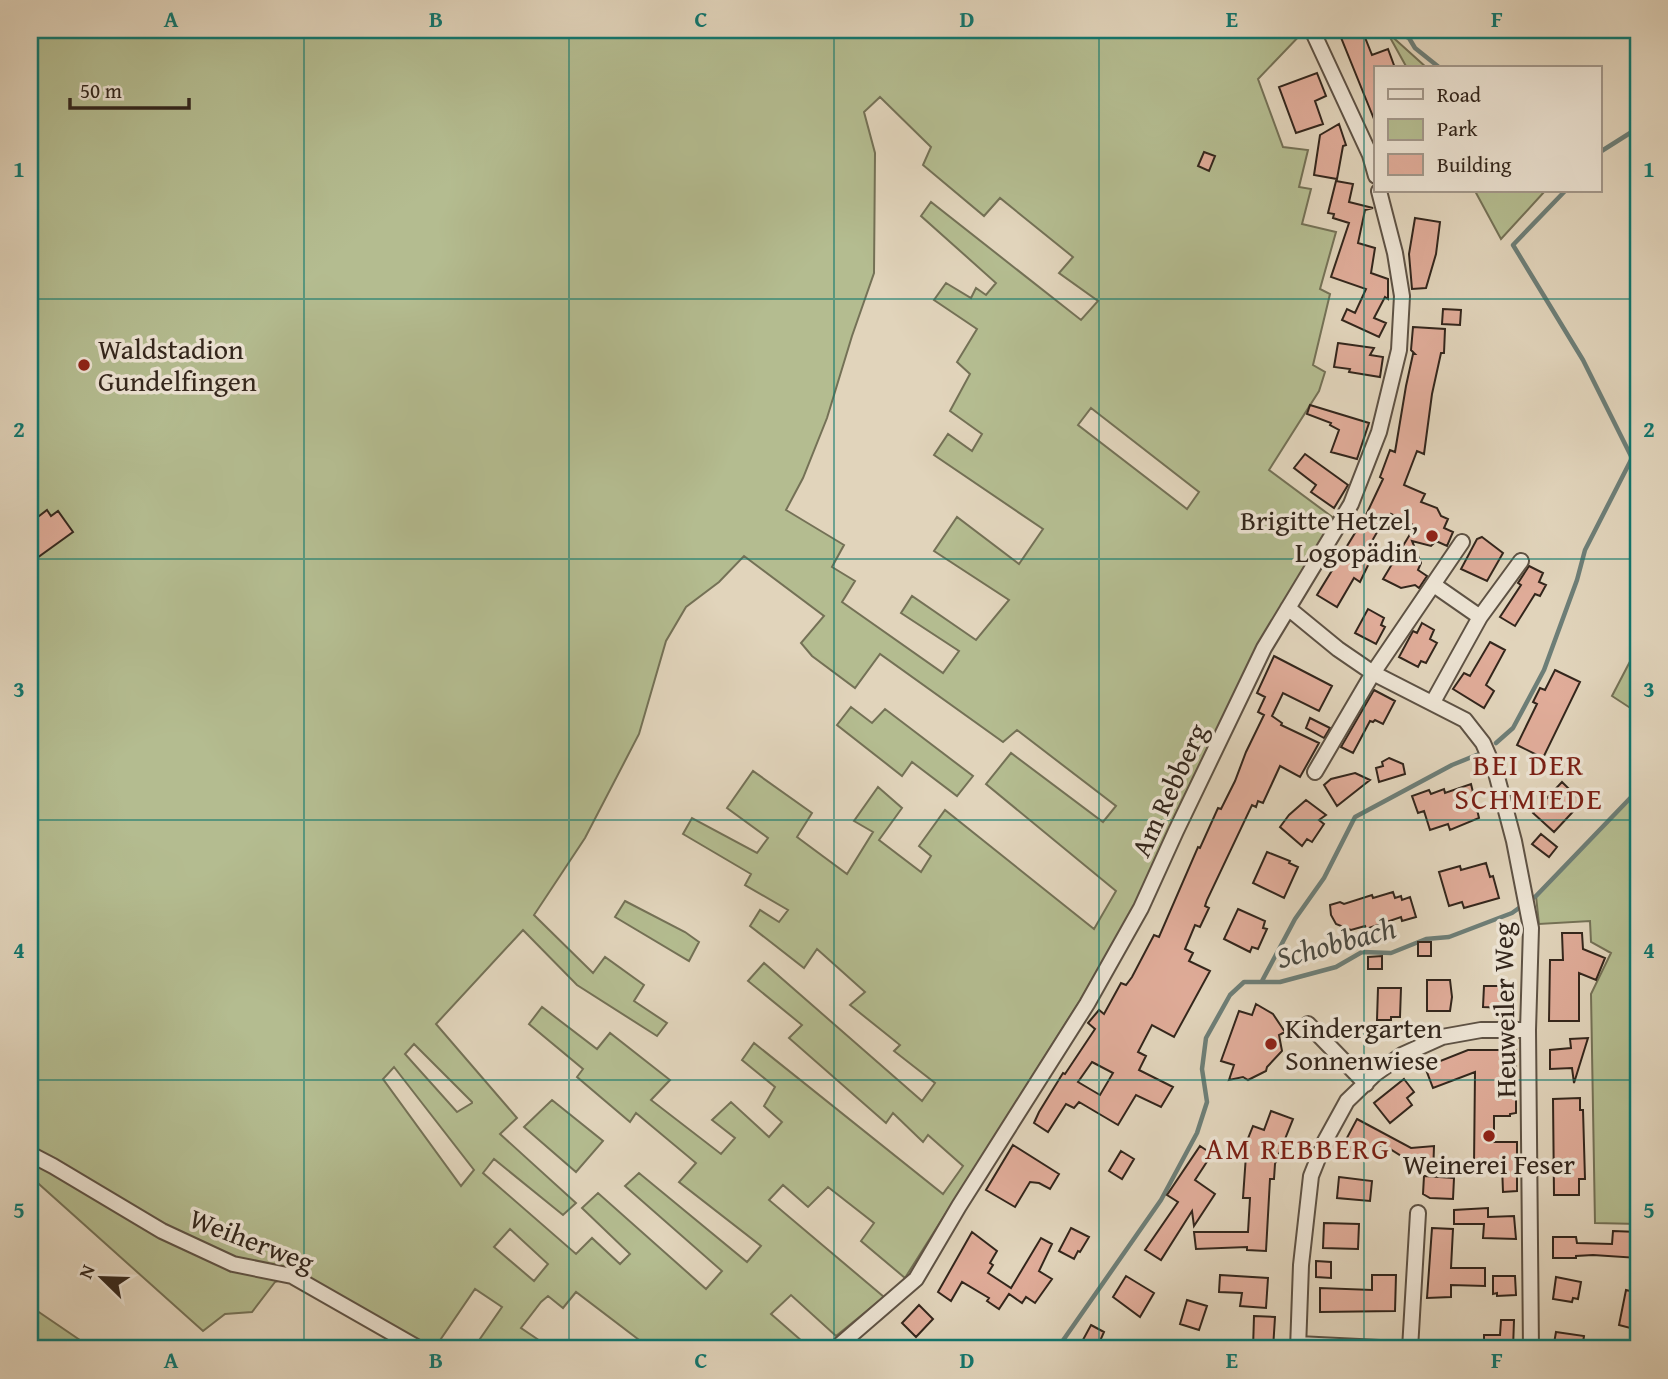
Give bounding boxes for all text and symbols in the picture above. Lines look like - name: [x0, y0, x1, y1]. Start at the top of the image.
- text: A: [164, 2, 179, 35]
- text: B: [429, 2, 443, 35]
- text: C: [694, 2, 708, 35]
- text: D: [960, 2, 975, 35]
- text: E: [1226, 2, 1238, 35]
- text: F: [1491, 2, 1503, 35]
- scale bar: [70, 66, 189, 110]
- legend: [1374, 66, 1602, 192]
- text: 50 m: [80, 75, 122, 106]
- text: Road: [1437, 79, 1482, 110]
- text: Park: [1437, 113, 1478, 144]
- text: Building: [1437, 149, 1512, 180]
- text: 1: [13, 152, 25, 185]
- text: 1: [1643, 152, 1655, 185]
- place label: Waldstadion Gundelfingen: [98, 328, 257, 401]
- marker: Waldstadion Gundelfingen: [76, 357, 92, 373]
- text: 2: [13, 412, 25, 445]
- text: 2: [1643, 412, 1655, 445]
- place label: Brigitte Hetzel, Logopädin: [1240, 499, 1418, 572]
- marker: Brigitte Hetzel, Logopädin: [1424, 528, 1440, 544]
- text: 3: [13, 672, 25, 705]
- text: 3: [1643, 672, 1655, 705]
- street label: Am Rebberg: [1120, 716, 1217, 863]
- district label: BEI DER SCHMIEDE: [1454, 742, 1604, 820]
- water label: Schobbach: [1271, 905, 1401, 979]
- street label: Heuweiler Weg: [1481, 922, 1526, 1098]
- text: 4: [13, 933, 25, 966]
- text: 4: [1643, 933, 1655, 966]
- place label: Kindergarten Sonnenwiese: [1285, 1007, 1443, 1080]
- marker: Kindergarten Sonnenwiese: [1263, 1036, 1279, 1052]
- district label: AM REBBERG: [1205, 1126, 1391, 1170]
- marker: Weinerei Feser: [1481, 1128, 1497, 1144]
- place label: Weinerei Feser: [1403, 1143, 1576, 1184]
- text: 5: [13, 1193, 25, 1226]
- text: 5: [1643, 1193, 1655, 1226]
- street label: Weiherweg: [184, 1197, 321, 1282]
- north arrow: [66, 1242, 136, 1312]
- text: N: [71, 1260, 102, 1283]
- text: A: [164, 1343, 179, 1376]
- text: B: [429, 1343, 443, 1376]
- text: C: [694, 1343, 708, 1376]
- text: D: [960, 1343, 975, 1376]
- text: E: [1226, 1343, 1238, 1376]
- text: F: [1491, 1343, 1503, 1376]

